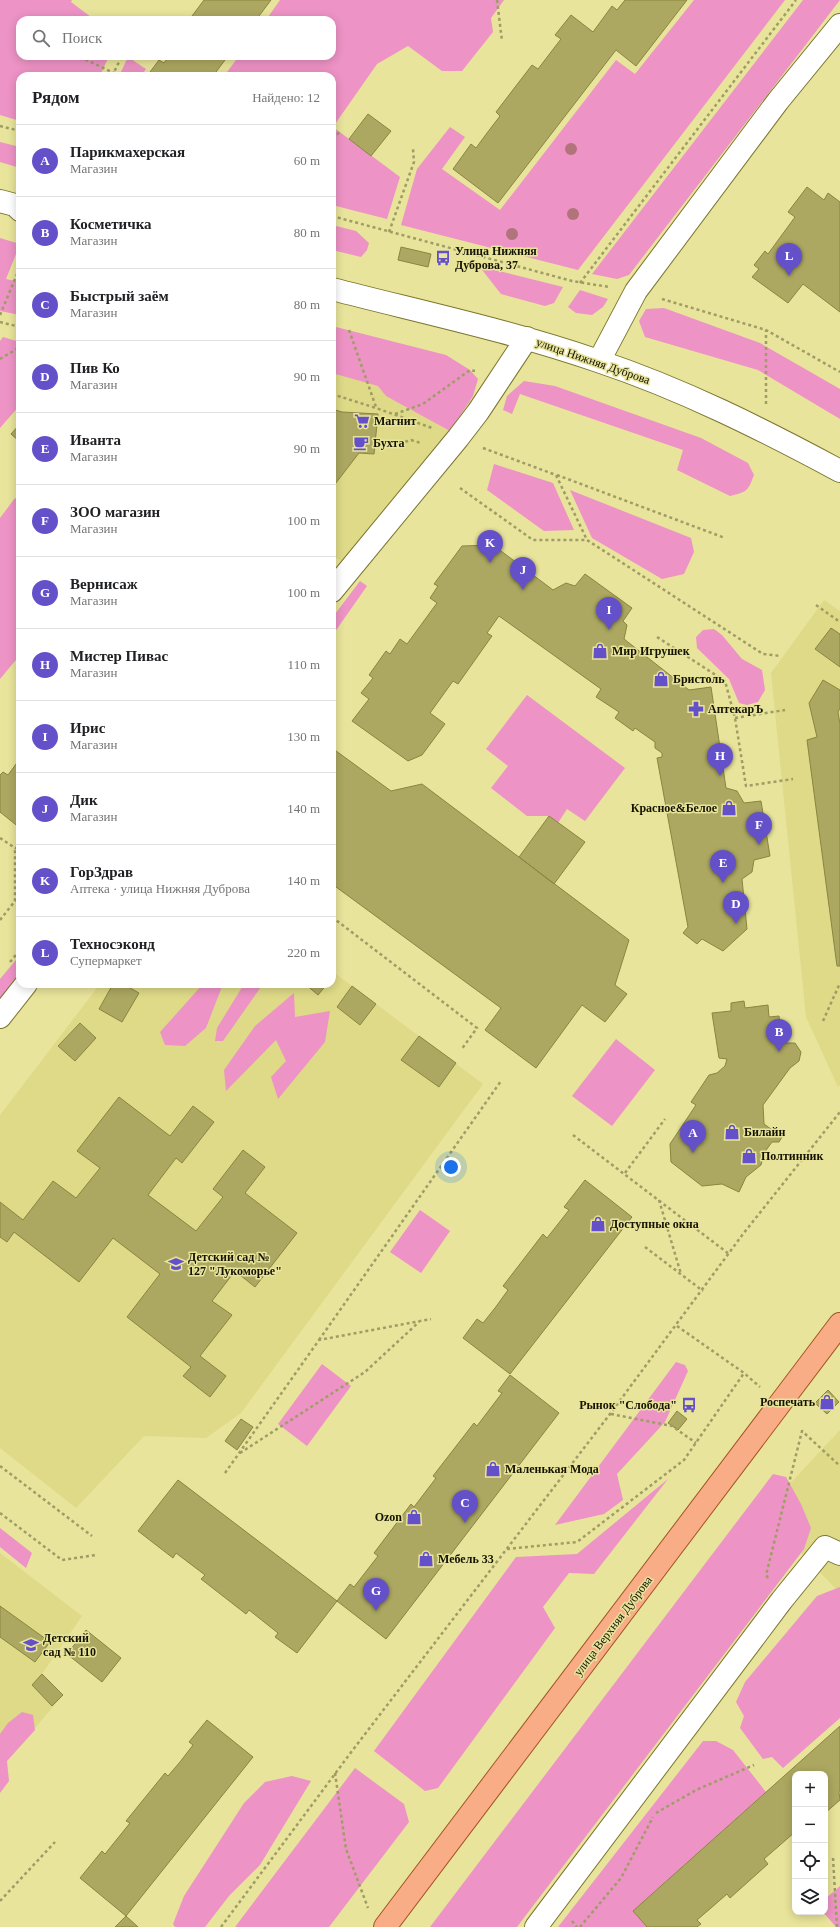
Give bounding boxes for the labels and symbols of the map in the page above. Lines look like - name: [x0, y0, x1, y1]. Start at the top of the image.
- pin: L: [776, 243, 802, 276]
- place label: Улица Нижняя Дуброва, 37: [455, 244, 537, 272]
- bus stop icon: Улица Нижняя Дуброва, 37: [434, 249, 452, 267]
- street label: улица Нижняя Дуброва: [534, 335, 652, 387]
- supermarket icon: Магнит: [353, 412, 371, 430]
- place label: Магнит: [374, 414, 417, 428]
- cafe icon: Бухта: [352, 434, 370, 452]
- place label: Бухта: [373, 436, 404, 450]
- pin: K: [477, 530, 503, 563]
- pin: J: [510, 557, 536, 590]
- pin: I: [596, 597, 622, 630]
- shop icon: Мир Игрушек: [591, 642, 609, 660]
- place label: Мир Игрушек: [612, 644, 690, 658]
- shop icon: Бристоль: [652, 670, 670, 688]
- place label: Бристоль: [673, 672, 725, 686]
- pharmacy icon: АптекарЪ: [687, 700, 705, 718]
- place label: АптекарЪ: [708, 702, 763, 716]
- pin: H: [707, 743, 733, 776]
- shop icon: Красное&Белое: [720, 799, 738, 817]
- place label: Красное&Белое: [631, 801, 718, 815]
- pin: F: [746, 812, 772, 845]
- pin: E: [710, 850, 736, 883]
- pin: D: [723, 891, 749, 924]
- pin: B: [766, 1019, 792, 1052]
- pin: A: [680, 1120, 706, 1153]
- shop icon: Билайн: [723, 1123, 741, 1141]
- place label: Билайн: [744, 1125, 785, 1139]
- shop icon: Полтинник: [740, 1147, 758, 1165]
- place label: Полтинник: [761, 1149, 823, 1163]
- your location: [441, 1157, 461, 1177]
- shop icon: Доступные окна: [589, 1215, 607, 1233]
- place label: Доступные окна: [610, 1217, 699, 1231]
- place label: Детский сад № 127 "Лукоморье": [188, 1250, 282, 1278]
- school or university icon: Детский сад № 127 "Лукоморье": [167, 1255, 185, 1273]
- shop icon: Роспечать: [818, 1393, 836, 1411]
- place label: Роспечать: [760, 1395, 816, 1409]
- bus stop icon: Рынок "Слобода": [680, 1396, 698, 1414]
- place label: Рынок "Слобода": [579, 1398, 677, 1412]
- shop icon: Маленькая Мода: [484, 1460, 502, 1478]
- place label: Маленькая Мода: [505, 1462, 599, 1476]
- pin: C: [452, 1490, 478, 1523]
- shop icon: Ozon: [405, 1508, 423, 1526]
- place label: Ozon: [375, 1510, 402, 1524]
- shop icon: Мебель 33: [417, 1550, 435, 1568]
- place label: Мебель 33: [438, 1552, 494, 1566]
- street label: улица Верхняя Дуброва: [571, 1573, 656, 1679]
- pin: G: [363, 1578, 389, 1611]
- place label: Детский сад № 110: [43, 1631, 96, 1659]
- school or university icon: Детский сад № 110: [22, 1636, 40, 1654]

